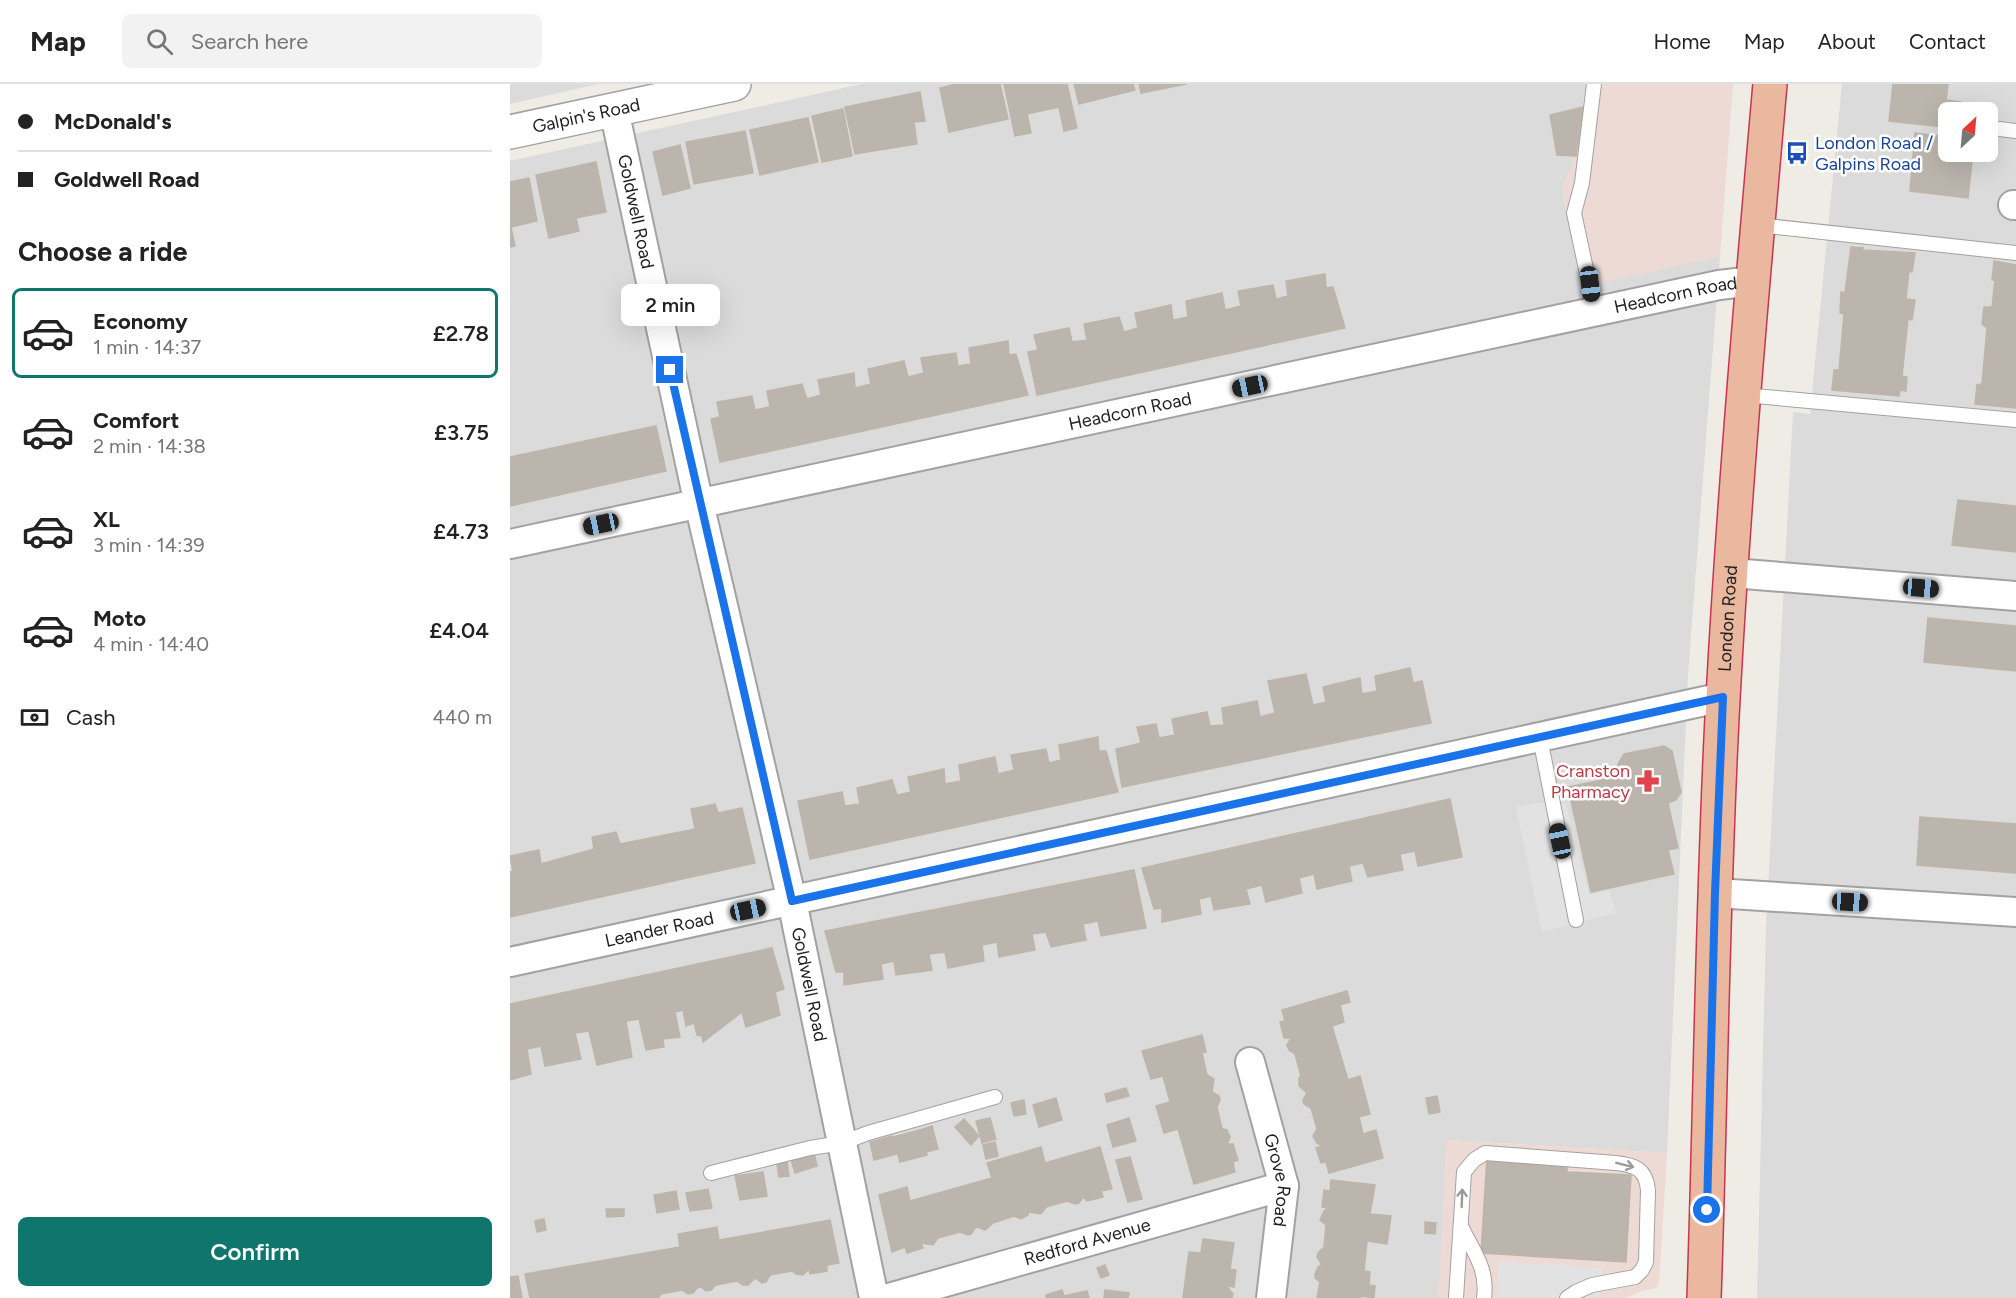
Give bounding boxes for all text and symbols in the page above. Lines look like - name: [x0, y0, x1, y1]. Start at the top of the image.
- search box: [122, 14, 542, 68]
- text: Map: [30, 24, 86, 58]
- icon: search: [143, 25, 176, 58]
- text: Search here: [191, 28, 308, 55]
- text: Home: [1654, 29, 1711, 54]
- text: Map: [1744, 29, 1785, 54]
- text: About: [1818, 29, 1876, 54]
- text: Contact: [1909, 29, 1986, 54]
- street label: Galpin's Road: [530, 93, 642, 138]
- north arrow: [1938, 102, 1998, 162]
- map controls: [1938, 102, 1998, 162]
- text: McDonald's: [54, 108, 171, 135]
- place label: London Road / Galpins Road: [1815, 132, 1933, 175]
- bus stop icon: London Road / Galpins Road: [1784, 140, 1810, 166]
- street label: Goldwell Road: [613, 153, 659, 271]
- text: Goldwell Road: [54, 166, 200, 193]
- text: Choose a ride: [18, 235, 187, 268]
- car: [1579, 265, 1601, 303]
- street label: Headcorn Road: [1612, 272, 1738, 318]
- callout: 2 min: [620, 283, 720, 325]
- text: 2 min: [646, 293, 695, 317]
- icon: car: [21, 306, 75, 360]
- text: Economy: [93, 308, 188, 335]
- text: £2.78: [433, 320, 489, 347]
- text: 1 min · 14:37: [93, 335, 201, 359]
- route end: [656, 356, 683, 383]
- car: [1231, 373, 1269, 399]
- street label: Headcorn Road: [1066, 387, 1194, 435]
- icon: car: [21, 405, 75, 459]
- text: Comfort: [93, 407, 179, 434]
- text: £3.75: [434, 419, 489, 446]
- text: 2 min · 14:38: [93, 434, 206, 458]
- icon: car: [21, 504, 75, 558]
- text: XL: [93, 506, 120, 533]
- car: [582, 511, 620, 537]
- text: £4.73: [433, 518, 489, 545]
- text: 3 min · 14:39: [93, 533, 205, 557]
- street label: London Road: [1714, 564, 1742, 672]
- car: [1902, 577, 1940, 599]
- icon: car: [21, 603, 75, 657]
- text: Moto: [93, 605, 146, 632]
- text: £4.04: [429, 617, 489, 644]
- text: 4 min · 14:40: [93, 632, 209, 656]
- icon: cash: [18, 701, 51, 734]
- text: Cash: [66, 704, 116, 731]
- text: 440 m: [432, 705, 492, 729]
- place label: Cranston Pharmacy: [1551, 760, 1631, 803]
- pharmacy icon: Cranston Pharmacy: [1635, 768, 1661, 794]
- car: [1547, 822, 1573, 860]
- car: [1832, 892, 1868, 912]
- car: [729, 897, 767, 923]
- street label: Leander Road: [603, 907, 716, 952]
- street label: Goldwell Road: [787, 925, 832, 1044]
- street label: Grove Road: [1259, 1131, 1295, 1228]
- one-way arrow: [1615, 1160, 1634, 1172]
- one-way arrow: [1456, 1188, 1468, 1208]
- route start: [1693, 1196, 1720, 1223]
- street label: Redford Avenue: [1021, 1213, 1153, 1270]
- button: Confirm: [18, 1217, 492, 1286]

